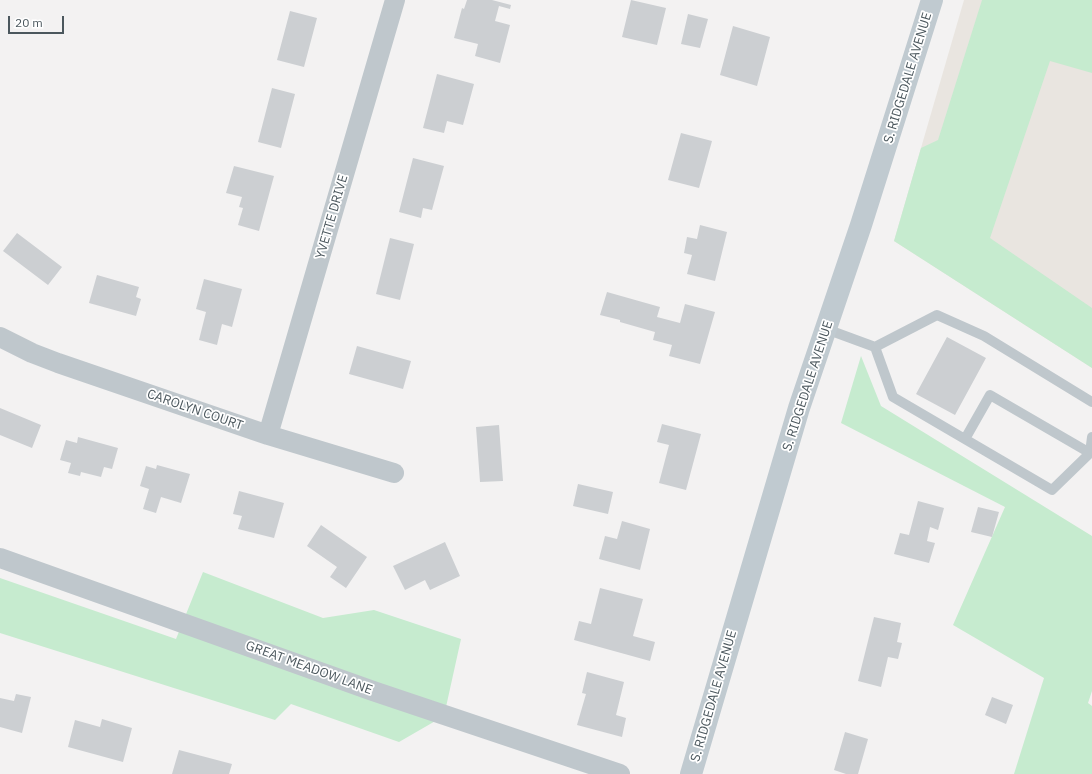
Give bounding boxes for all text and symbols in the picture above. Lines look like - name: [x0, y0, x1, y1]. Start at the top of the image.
- scale bar: [10, 8, 66, 34]
- street label: S. RIDGEDALE AVENUE: [881, 11, 935, 145]
- text: 20 m: [15, 15, 43, 30]
- street label: YVETTE DRIVE: [313, 173, 351, 261]
- street label: S. RIDGEDALE AVENUE: [780, 319, 836, 453]
- street label: CAROLYN COURT: [145, 386, 245, 434]
- street label: S. RIDGEDALE AVENUE: [688, 629, 740, 763]
- street label: GREAT MEADOW LANE: [243, 638, 375, 698]

